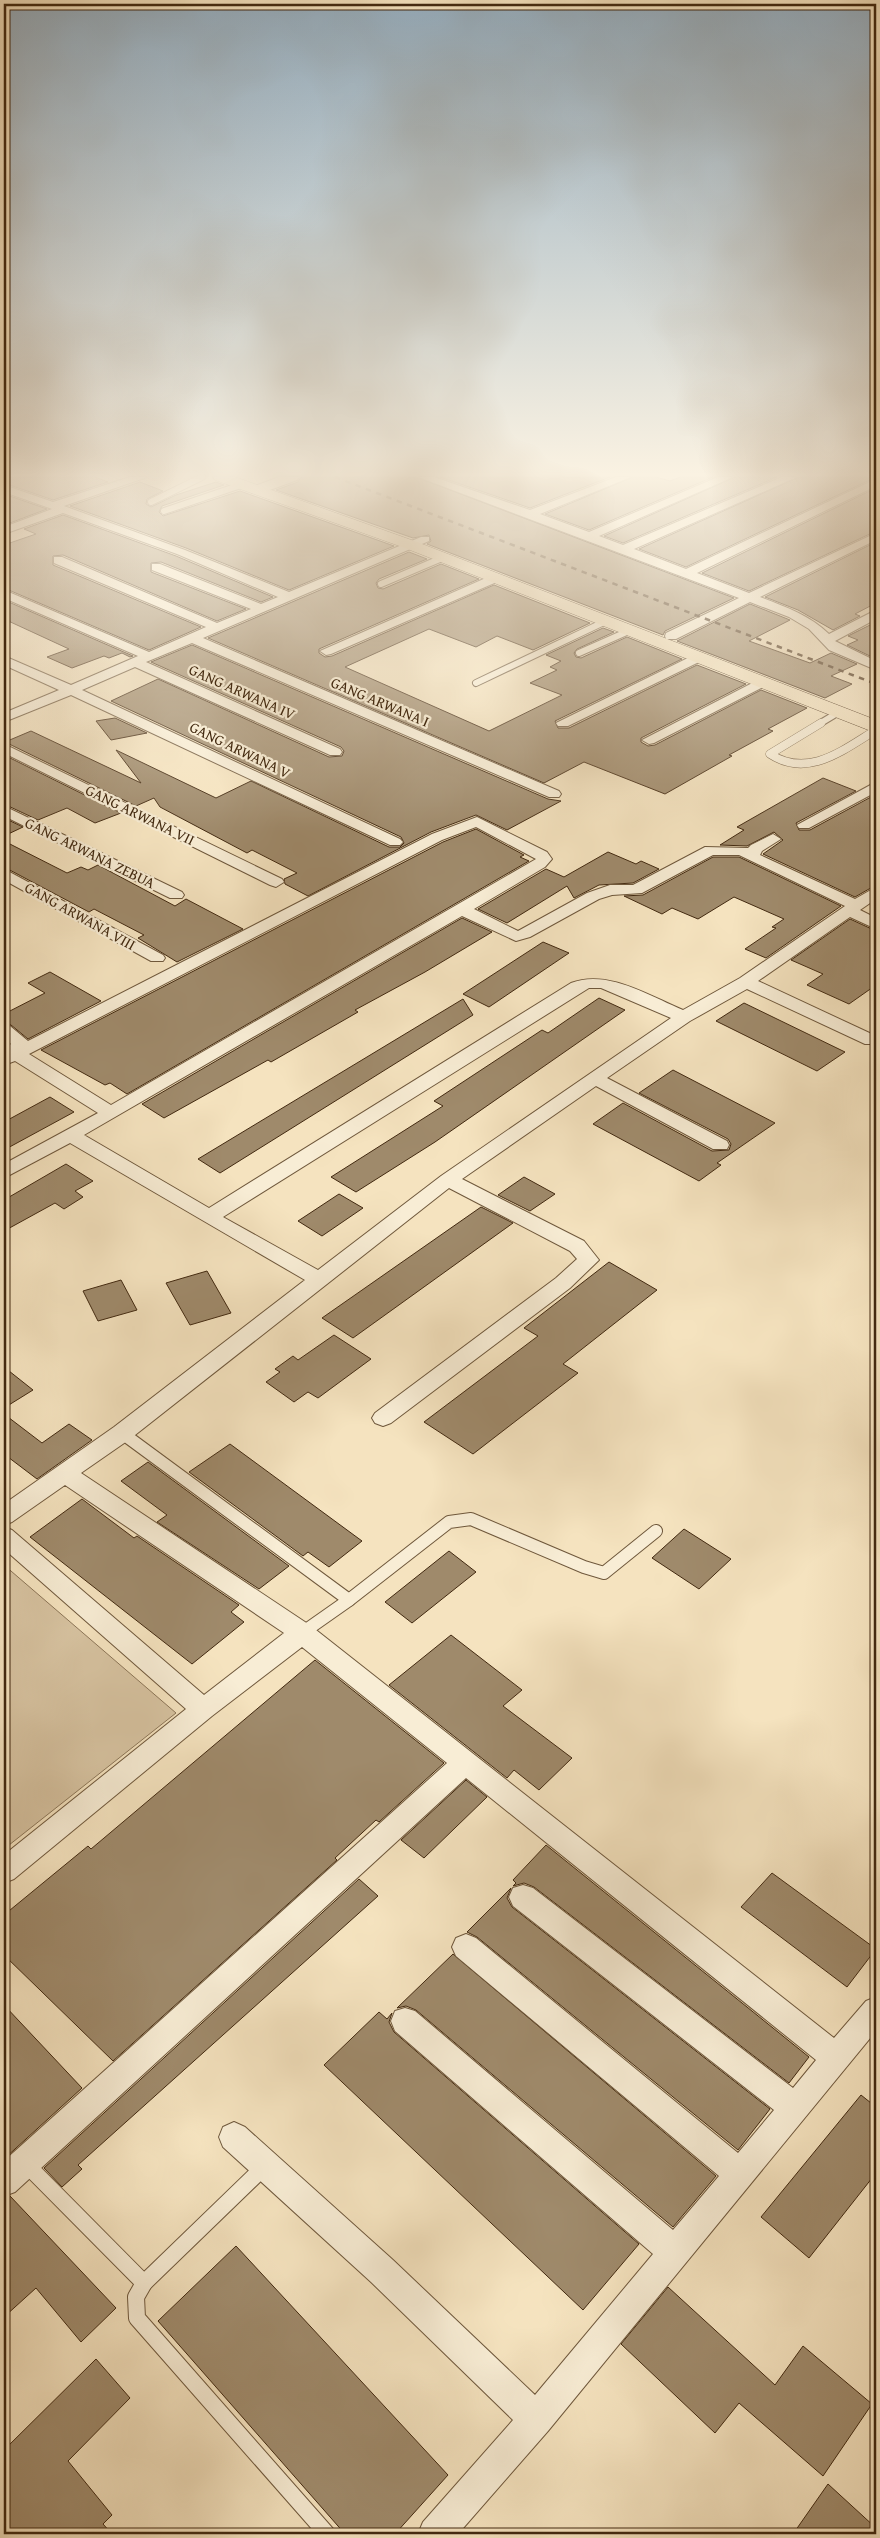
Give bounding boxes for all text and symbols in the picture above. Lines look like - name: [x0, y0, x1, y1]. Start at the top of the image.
- street label: GANG ARWANA IV: [186, 659, 299, 724]
- street label: GANG ARWANA I: [328, 671, 432, 732]
- street label: GANG ARWANA V: [186, 716, 294, 783]
- street label: GANG ARWANA VII: [82, 779, 198, 850]
- street label: GANG ARWANA ZEBUA: [22, 812, 159, 893]
- street label: GANG ARWANA VIII: [21, 876, 139, 955]

